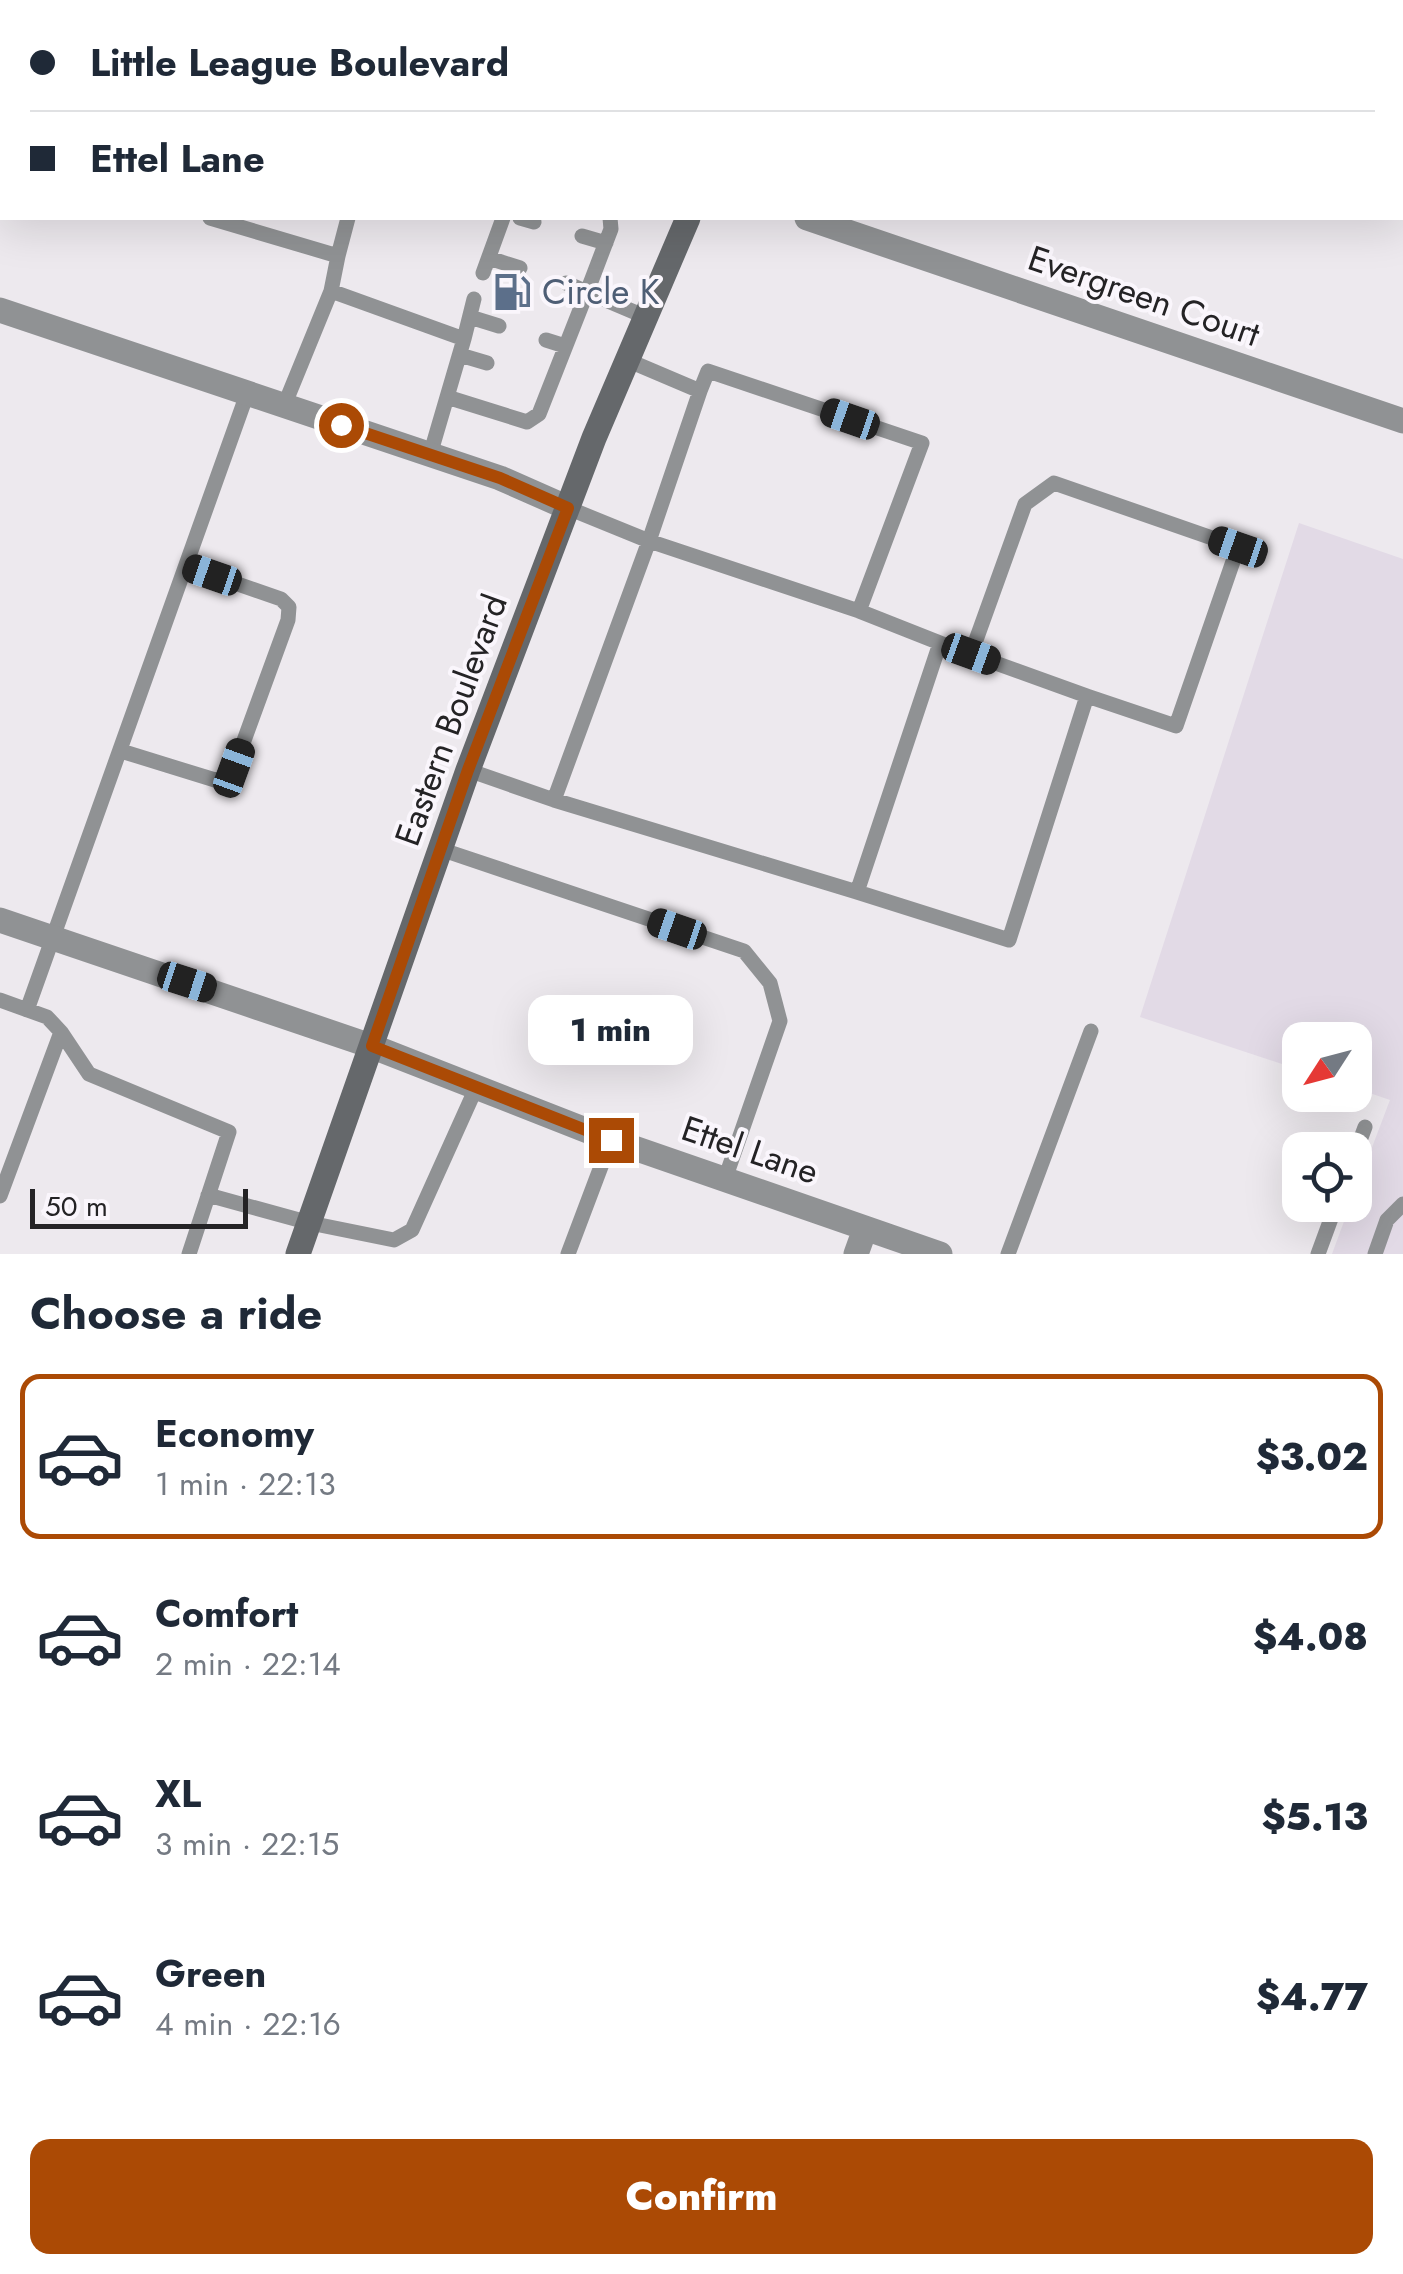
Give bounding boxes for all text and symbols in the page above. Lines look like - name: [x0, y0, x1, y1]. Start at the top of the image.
- text: Little League Boulevard: [90, 35, 509, 90]
- text: Ettel Lane: [90, 131, 265, 186]
- street label: Evergreen Court: [1022, 233, 1267, 359]
- place label: Circle K: [542, 267, 660, 317]
- fuel station icon: Circle K: [491, 271, 533, 313]
- car: [817, 395, 883, 443]
- route start: [319, 403, 364, 448]
- car: [1205, 523, 1271, 571]
- car: [179, 551, 245, 599]
- street label: Eastern Boulevard: [382, 587, 520, 853]
- car: [938, 630, 1004, 678]
- car: [210, 735, 258, 801]
- car: [644, 905, 710, 953]
- car: [154, 958, 220, 1006]
- callout: 1 min: [528, 995, 694, 1065]
- text: 1 min: [570, 1007, 651, 1053]
- north arrow: [1282, 1022, 1372, 1112]
- map controls: [1282, 1022, 1372, 1222]
- street label: Ettel Lane: [675, 1103, 825, 1197]
- route end: [589, 1118, 634, 1163]
- button: locate: [1282, 1132, 1372, 1222]
- scale bar: [30, 1184, 248, 1228]
- text: 50 m: [45, 1186, 108, 1227]
- text: Choose a ride: [30, 1281, 322, 1346]
- text: Economy: [155, 1406, 314, 1461]
- icon: car: [35, 1412, 125, 1502]
- text: $3.02: [1256, 1429, 1368, 1484]
- text: 1 min · 22:13: [155, 1461, 336, 1507]
- text: Comfort: [155, 1586, 298, 1641]
- icon: car: [35, 1592, 125, 1682]
- text: $4.08: [1253, 1609, 1368, 1664]
- text: 2 min · 22:14: [155, 1641, 341, 1687]
- text: XL: [155, 1766, 201, 1821]
- icon: car: [35, 1772, 125, 1862]
- text: $5.13: [1262, 1789, 1368, 1844]
- text: 3 min · 22:15: [155, 1821, 339, 1867]
- text: Green: [155, 1946, 266, 2001]
- icon: car: [35, 1952, 125, 2042]
- text: $4.77: [1256, 1969, 1368, 2024]
- text: 4 min · 22:16: [155, 2001, 341, 2047]
- button: Confirm: [30, 2139, 1373, 2254]

